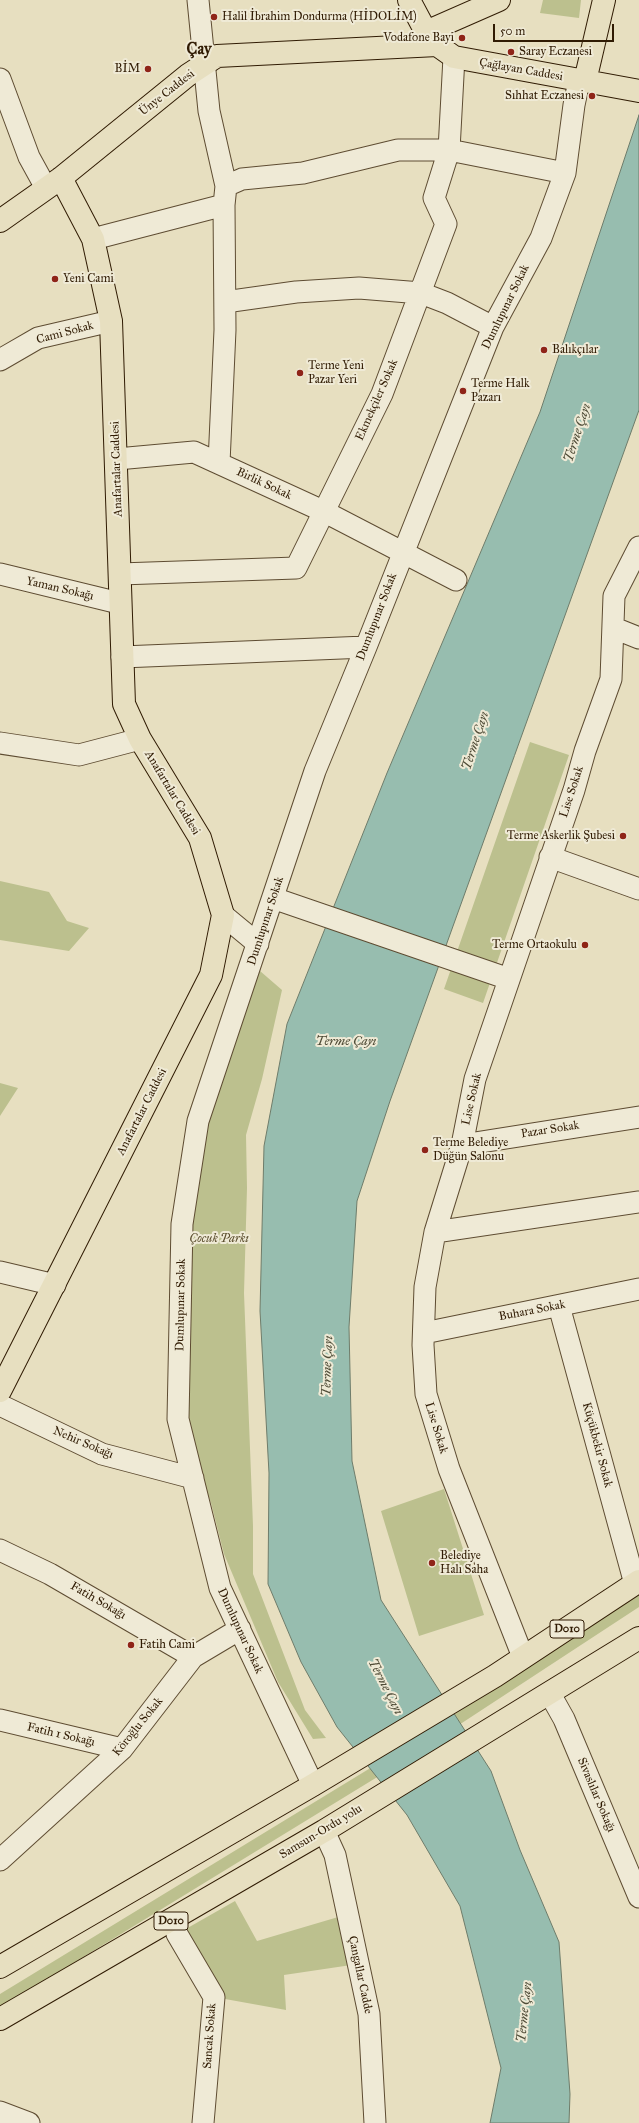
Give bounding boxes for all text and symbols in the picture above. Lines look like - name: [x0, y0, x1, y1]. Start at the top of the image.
- place label: Halil İbrahim Dondurma (HİDOLİM): [222, 10, 417, 24]
- marker: Halil İbrahim Dondurma (HİDOLİM): [209, 12, 219, 22]
- scale bar: [495, 16, 616, 42]
- text: 50 m: [500, 24, 525, 38]
- place label: Vodafone Bayi: [383, 31, 454, 45]
- marker: Vodafone Bayi: [457, 33, 467, 43]
- district label: Çay: [187, 40, 211, 60]
- place label: Saray Eczanesi: [519, 45, 592, 59]
- marker: Saray Eczanesi: [506, 47, 516, 57]
- street label: Çağlayan Caddesi: [478, 56, 564, 84]
- place label: BİM: [115, 62, 140, 76]
- marker: BİM: [143, 64, 153, 74]
- street label: Ünye Caddesi: [136, 67, 198, 119]
- place label: Sıhhat Eczanesi: [505, 89, 584, 103]
- marker: Sıhhat Eczanesi: [587, 91, 597, 101]
- street label: Dumlupınar Sokak: [479, 262, 533, 352]
- place label: Yeni Cami: [63, 272, 114, 286]
- marker: Yeni Cami: [50, 274, 60, 284]
- street label: Cami Sokak: [35, 318, 95, 348]
- place label: Balıkçılar: [552, 343, 598, 357]
- marker: Balıkçılar: [539, 345, 549, 355]
- street label: Ekmekçiler Sokak: [353, 357, 401, 443]
- place label: Terme Yeni Pazar Yeri: [308, 359, 364, 387]
- marker: Terme Yeni Pazar Yeri: [295, 368, 305, 378]
- place label: Terme Halk Pazarı: [471, 377, 530, 405]
- marker: Terme Halk Pazarı: [458, 386, 468, 396]
- water label: Terme Çayı: [561, 402, 595, 464]
- street label: Anafartalar Caddesi: [108, 421, 126, 517]
- street label: Birlik Sokak: [234, 465, 294, 503]
- street label: Dumlupınar Sokak: [354, 571, 400, 663]
- street label: Yaman Sokağı: [25, 574, 95, 604]
- water label: Terme Çayı: [459, 710, 493, 772]
- street label: Anafartalar Caddesi: [141, 748, 203, 838]
- street label: Lise Sokak: [557, 764, 587, 820]
- place label: Terme Askerlik Şubesi: [507, 829, 615, 843]
- marker: Terme Askerlik Şubesi: [618, 831, 628, 841]
- street label: Dumlupınar Sokak: [245, 875, 287, 967]
- place label: Terme Ortaokulu: [492, 938, 577, 952]
- marker: Terme Ortaokulu: [580, 940, 590, 950]
- water label: Terme Çayı: [316, 1034, 376, 1050]
- street label: Anafartalar Caddesi: [114, 1066, 170, 1158]
- street label: Lise Sokak: [459, 1071, 485, 1127]
- street label: Pazar Sokak: [520, 1118, 580, 1142]
- place label: Terme Belediye Düğün Salonu: [433, 1136, 508, 1164]
- marker: Terme Belediye Düğün Salonu: [420, 1145, 430, 1155]
- park label: Çocuk Parkı: [189, 1232, 249, 1246]
- street label: Dumlupınar Sokak: [173, 1259, 189, 1351]
- street label: Buhara Sokak: [498, 1298, 566, 1324]
- water label: Terme Çayı: [319, 1335, 337, 1397]
- street label: Lise Sokak: [421, 1400, 451, 1456]
- street label: Küçükbekir Sokak: [579, 1401, 615, 1489]
- street label: Nehir Sokağı: [50, 1424, 116, 1462]
- place label: Belediye Halı Saha: [440, 1549, 488, 1577]
- marker: Belediye Halı Saha: [427, 1558, 437, 1568]
- street label: Fatih Sokağı: [68, 1579, 128, 1623]
- street label: Dumlupınar Sokak: [214, 1586, 266, 1676]
- road number: D010: [550, 1620, 584, 1638]
- place label: Fatih Cami: [139, 1638, 195, 1652]
- marker: Fatih Cami: [126, 1640, 136, 1650]
- water label: Terme Çayı: [364, 1656, 406, 1718]
- street label: Köroğlu Sokak: [110, 1695, 166, 1759]
- street label: Fatih 1 Sokağı: [26, 1720, 96, 1750]
- street label: Sivaslılar Sokağı: [574, 1756, 618, 1834]
- street label: Samsun-Ordu yolu: [277, 1802, 365, 1862]
- road number: D010: [154, 1912, 188, 1930]
- street label: Çangallar Cadde: [345, 1935, 375, 2015]
- water label: Terme Çayı: [514, 1981, 536, 2043]
- street label: Sancak Sokak: [201, 2003, 219, 2069]

